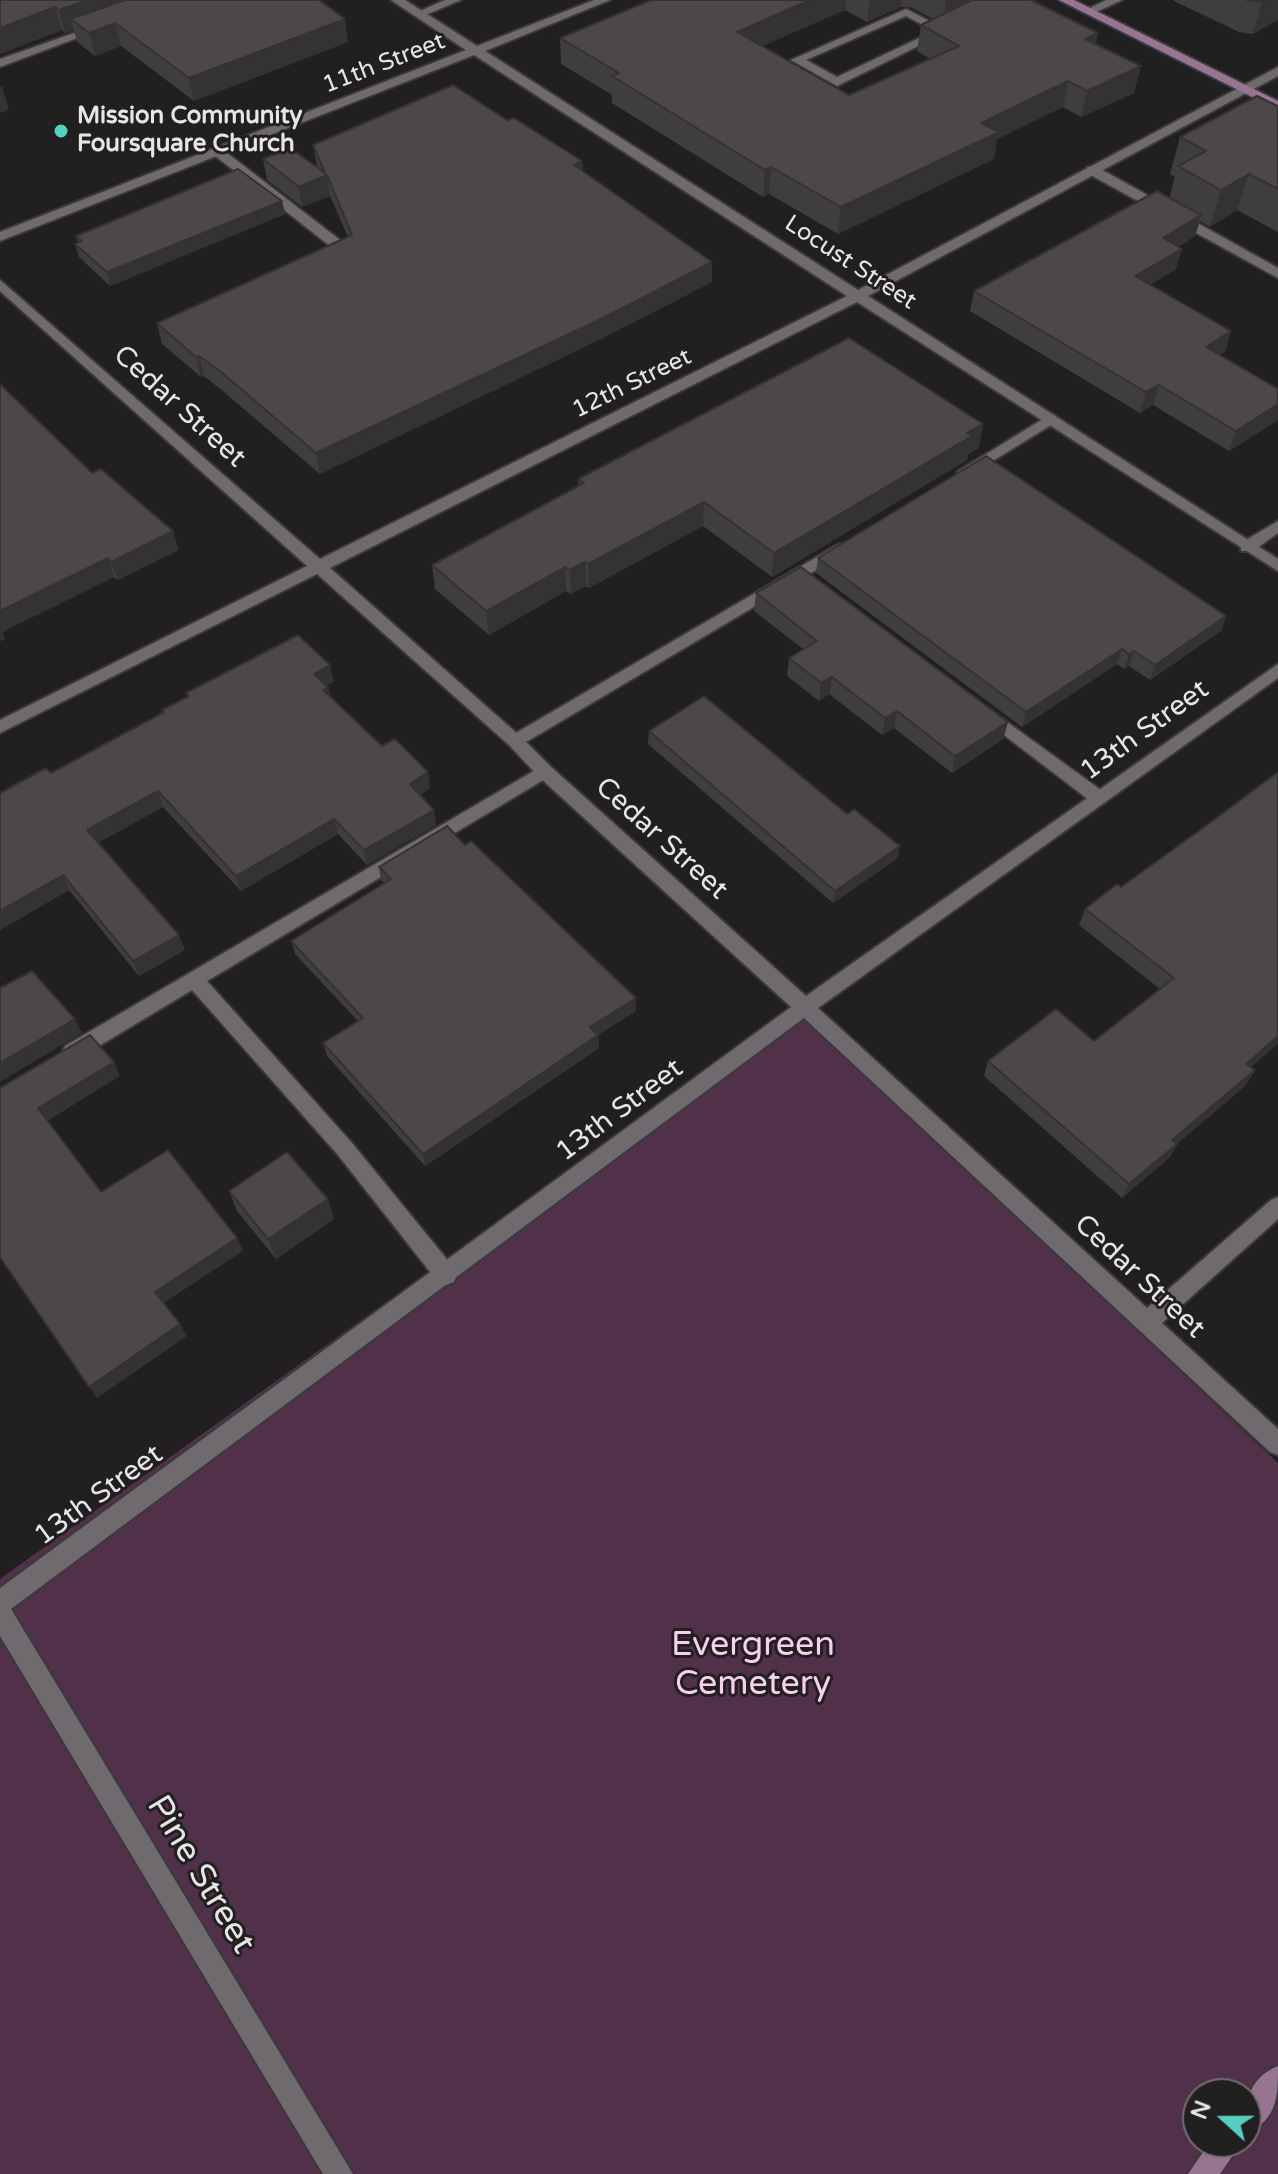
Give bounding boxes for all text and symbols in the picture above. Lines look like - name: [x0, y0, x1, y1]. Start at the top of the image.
- street label: 11th Street: [319, 27, 449, 101]
- place label: Mission Community Foursquare Church: [77, 103, 302, 159]
- marker: Mission Community Foursquare Church: [52, 122, 70, 140]
- street label: Locust Street: [779, 210, 921, 316]
- street label: Cedar Street: [106, 339, 252, 475]
- street label: 12th Street: [568, 343, 696, 425]
- street label: 13th Street: [1074, 673, 1216, 789]
- street label: Cedar Street: [588, 771, 734, 907]
- street label: 13th Street: [550, 1052, 690, 1170]
- street label: Cedar Street: [1067, 1208, 1211, 1346]
- street label: 13th Street: [28, 1438, 170, 1554]
- park label: Evergreen Cemetery: [671, 1626, 835, 1706]
- street label: Pine Street: [137, 1789, 263, 1961]
- north arrow: [1182, 2078, 1262, 2158]
- text: N: [1186, 2097, 1217, 2123]

